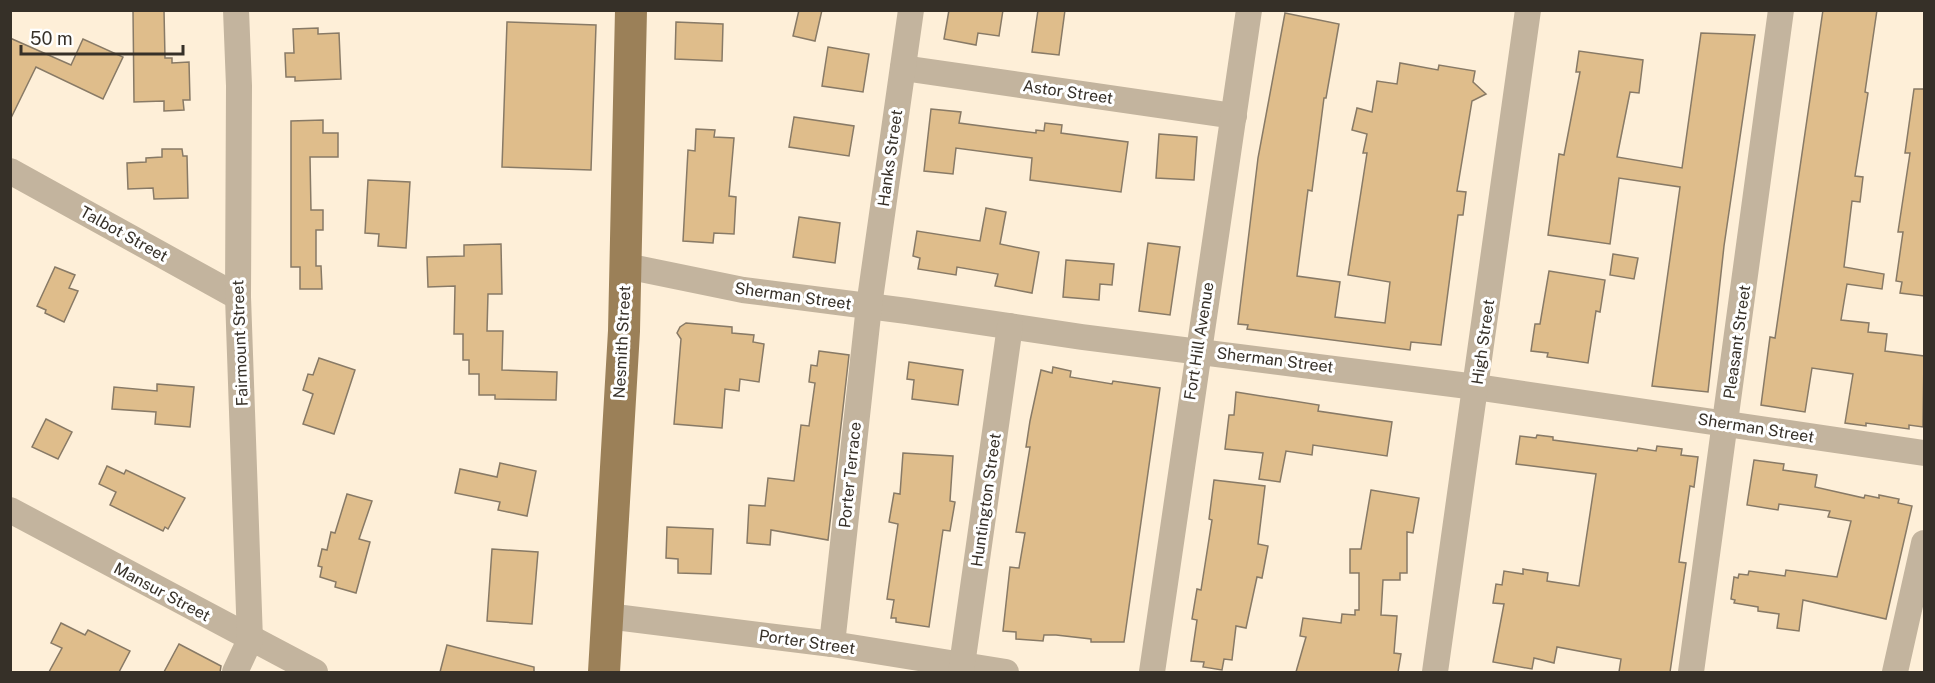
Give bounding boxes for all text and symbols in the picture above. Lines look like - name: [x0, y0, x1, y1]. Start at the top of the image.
- scale bar: [21, 18, 183, 56]
- text: 50 m: [30, 28, 73, 49]
- street label: Astor Street: [1022, 76, 1114, 108]
- street label: Hanks Street: [874, 108, 906, 208]
- street label: Talbot Street: [77, 202, 171, 266]
- street label: Sherman Street: [733, 278, 853, 314]
- street label: Fairmount Street: [228, 279, 252, 407]
- street label: Fort Hill Avenue: [1180, 281, 1218, 401]
- street label: Pleasant Street: [1720, 284, 1754, 400]
- street label: Nesmith Street: [610, 285, 634, 399]
- street label: High Street: [1468, 298, 1498, 386]
- street label: Sherman Street: [1215, 343, 1335, 377]
- street label: Sherman Street: [1696, 409, 1816, 447]
- street label: Porter Terrace: [835, 421, 865, 529]
- street label: Huntington Street: [967, 432, 1005, 568]
- street label: Mansur Street: [111, 559, 213, 625]
- street label: Porter Street: [758, 626, 856, 658]

